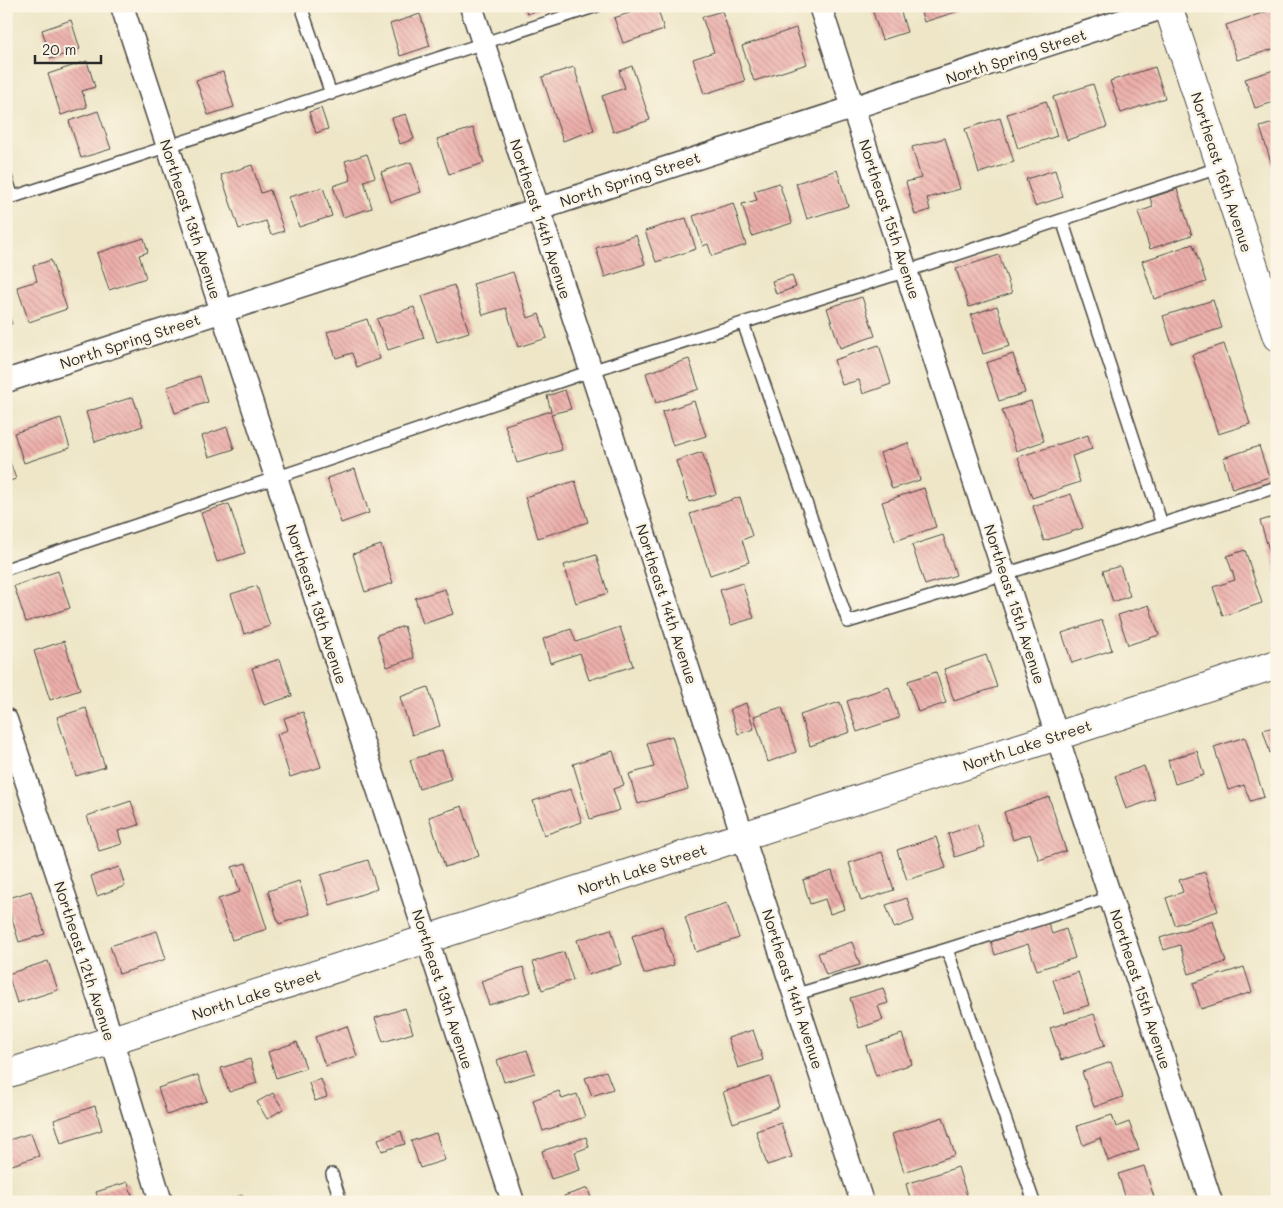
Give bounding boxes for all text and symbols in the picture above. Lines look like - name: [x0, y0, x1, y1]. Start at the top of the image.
- street label: North Spring Street: [943, 24, 1089, 88]
- scale bar: [35, 32, 101, 64]
- text: 20 m: [42, 39, 76, 59]
- street label: Northeast 16th Avenue: [1187, 89, 1257, 255]
- street label: Northeast 13th Avenue: [156, 136, 226, 302]
- street label: Northeast 14th Avenue: [506, 136, 576, 302]
- street label: Northeast 15th Avenue: [855, 136, 925, 302]
- street label: North Spring Street: [557, 147, 703, 211]
- street label: North Spring Street: [57, 309, 203, 373]
- street label: Northeast 13th Avenue: [282, 521, 352, 687]
- street label: Northeast 14th Avenue: [632, 521, 702, 687]
- street label: Northeast 15th Avenue: [980, 521, 1050, 687]
- street label: North Lake Street: [960, 715, 1094, 775]
- street label: North Lake Street: [575, 839, 709, 899]
- street label: Northeast 12th Avenue: [50, 879, 120, 1043]
- street label: Northeast 13th Avenue: [408, 906, 478, 1072]
- street label: Northeast 14th Avenue: [758, 906, 828, 1072]
- street label: Northeast 15th Avenue: [1106, 906, 1176, 1072]
- street label: North Lake Street: [189, 964, 323, 1024]

